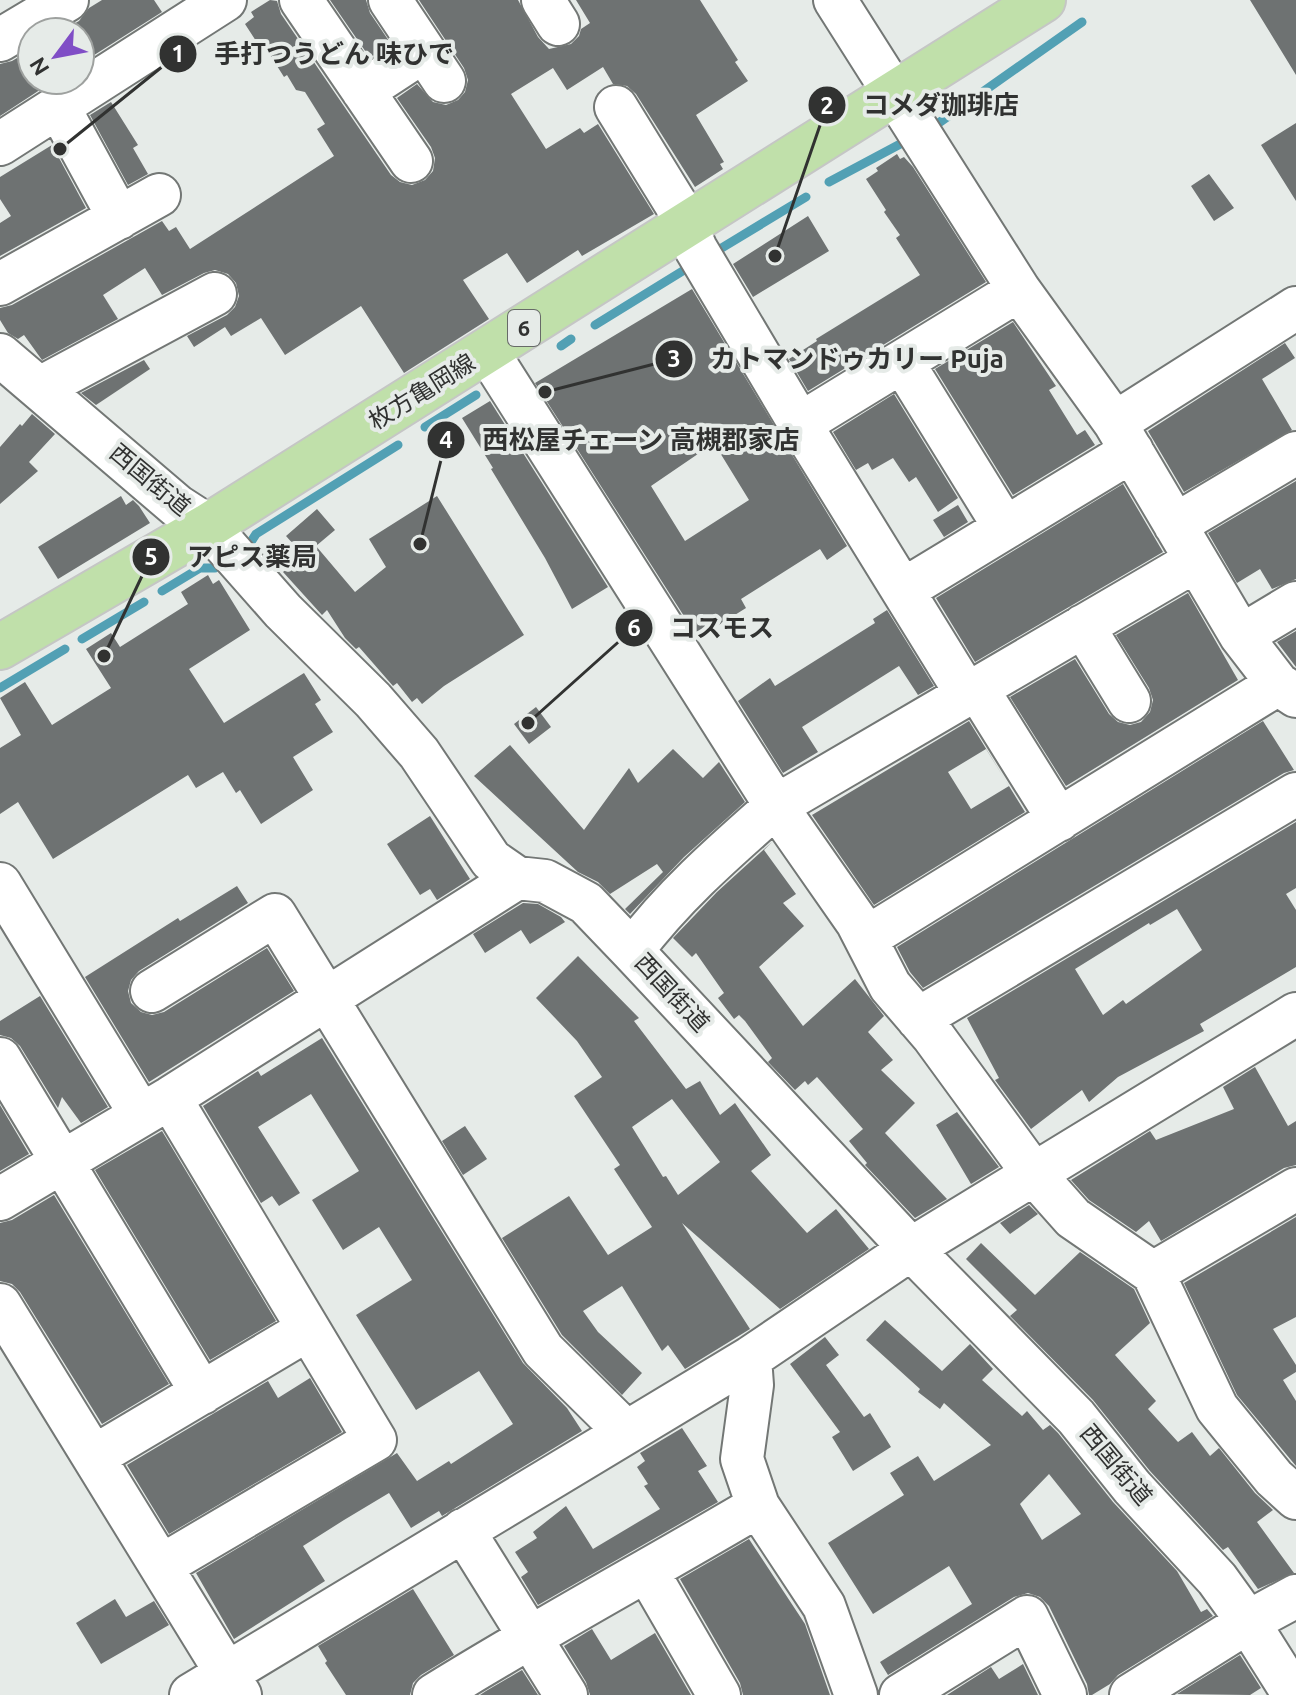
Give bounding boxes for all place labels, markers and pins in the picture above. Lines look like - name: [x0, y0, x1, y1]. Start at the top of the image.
- callout: 手打つうどん 味ひで: [158, 29, 470, 79]
- callout: コメダ珈琲店: [807, 80, 1035, 130]
- callout: カトマンドゥカリー Puja: [654, 334, 1020, 384]
- callout: 西松屋チェーン 高槻郡家店: [426, 415, 816, 465]
- callout: アピス薬局: [131, 532, 333, 582]
- callout: コスモス: [614, 603, 790, 653]

